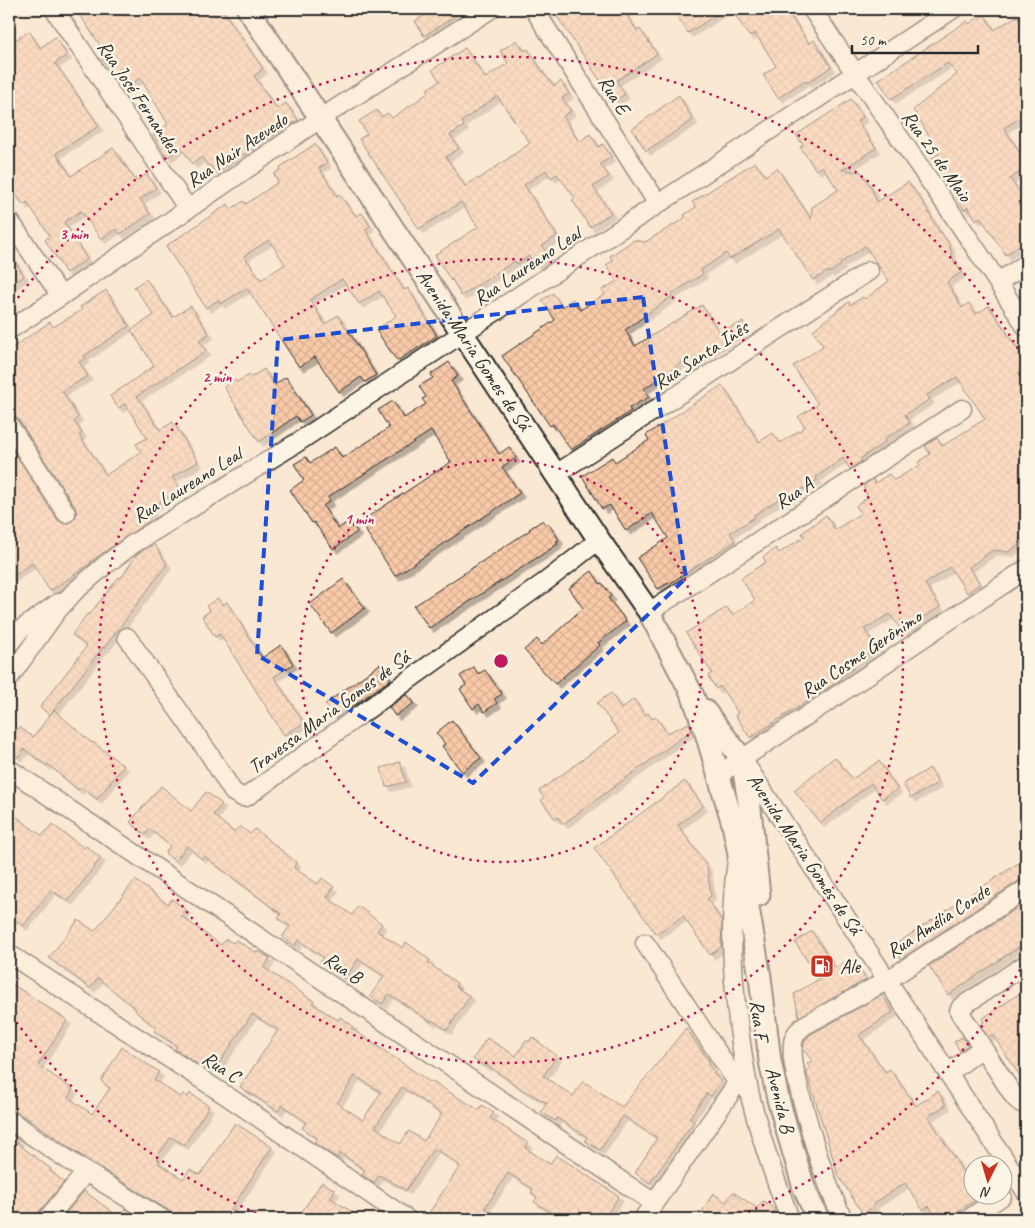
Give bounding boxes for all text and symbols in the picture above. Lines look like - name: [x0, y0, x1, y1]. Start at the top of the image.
- scale bar: [852, 22, 979, 54]
- text: 50 m: [860, 31, 887, 50]
- street label: Rua José Fernandes: [92, 36, 187, 160]
- street label: Rua E: [593, 71, 637, 121]
- street label: Rua 25 de Maio: [896, 106, 978, 207]
- street label: Rua Nair Azevedo: [182, 107, 293, 193]
- street label: Rua Laureano Leal: [469, 219, 588, 311]
- text: 3 min: [60, 225, 89, 244]
- street label: Avenida Maria Gomes de Sá: [411, 265, 538, 437]
- street label: Rua Santa Inês: [649, 314, 755, 395]
- text: 2 min: [203, 368, 232, 387]
- street label: Rua Laureano Leal: [128, 440, 249, 528]
- street label: Rua A: [770, 471, 819, 514]
- text: 1 min: [345, 510, 374, 529]
- street label: Rua Cosme Gerônimo: [796, 603, 928, 704]
- street label: Travessa Maria Gomes de Sá: [243, 643, 417, 779]
- centre of rings: [492, 652, 510, 670]
- street label: Avenida Maria Gomes de Sá: [742, 769, 869, 941]
- street label: Rua Amélia Conde: [882, 878, 996, 964]
- street label: Rua B: [319, 946, 368, 991]
- fuel station icon: Ale: [809, 953, 835, 979]
- place label: Ale: [840, 954, 861, 979]
- street label: Rua F: [744, 999, 774, 1046]
- street label: Rua C: [197, 1046, 247, 1090]
- street label: Avenida B: [760, 1064, 801, 1137]
- north arrow: [962, 1156, 1012, 1206]
- text: N: [980, 1183, 992, 1201]

